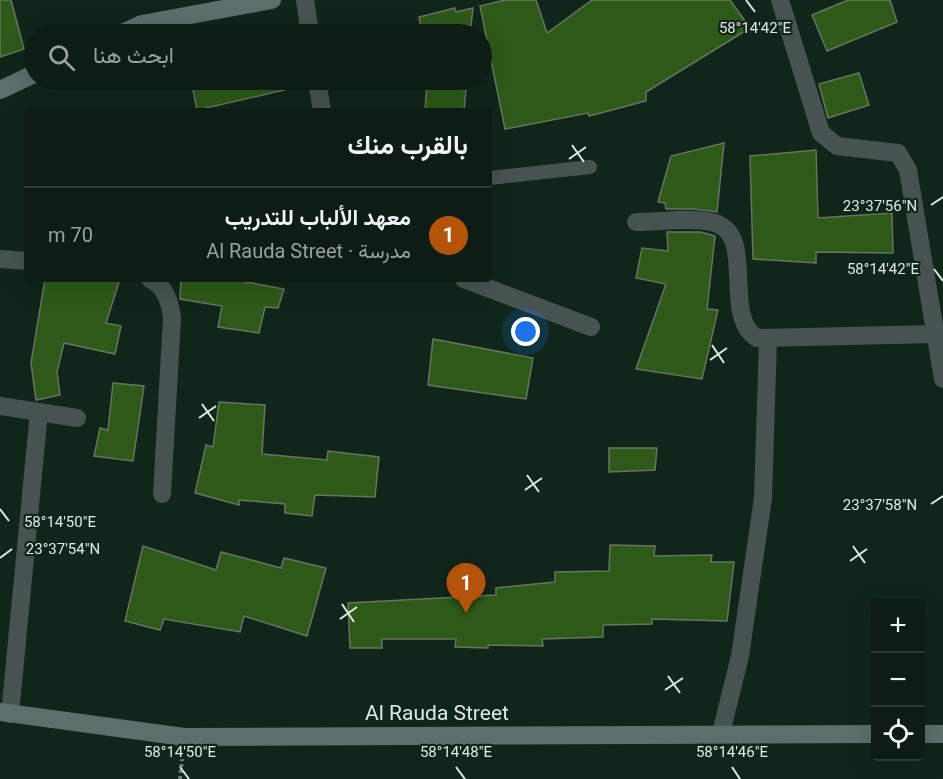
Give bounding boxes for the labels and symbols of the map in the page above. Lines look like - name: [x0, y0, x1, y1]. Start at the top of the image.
- text: 58°14'42"E: [719, 19, 792, 37]
- text: 23°37'56"N: [843, 197, 917, 215]
- text: 58°14'42"E: [847, 260, 920, 278]
- your location: [511, 317, 540, 346]
- text: 23°37'58"N: [843, 496, 917, 514]
- text: 58°14'50"E: [24, 513, 97, 531]
- text: 23°37'54"N: [26, 540, 100, 558]
- pin: 1: [446, 564, 486, 613]
- street label: Al Rauda Street: [365, 701, 509, 725]
- text: 58°14'50"E: [144, 743, 217, 761]
- text: 58°14'48"E: [420, 743, 493, 761]
- text: 58°14'46"E: [696, 743, 769, 761]

